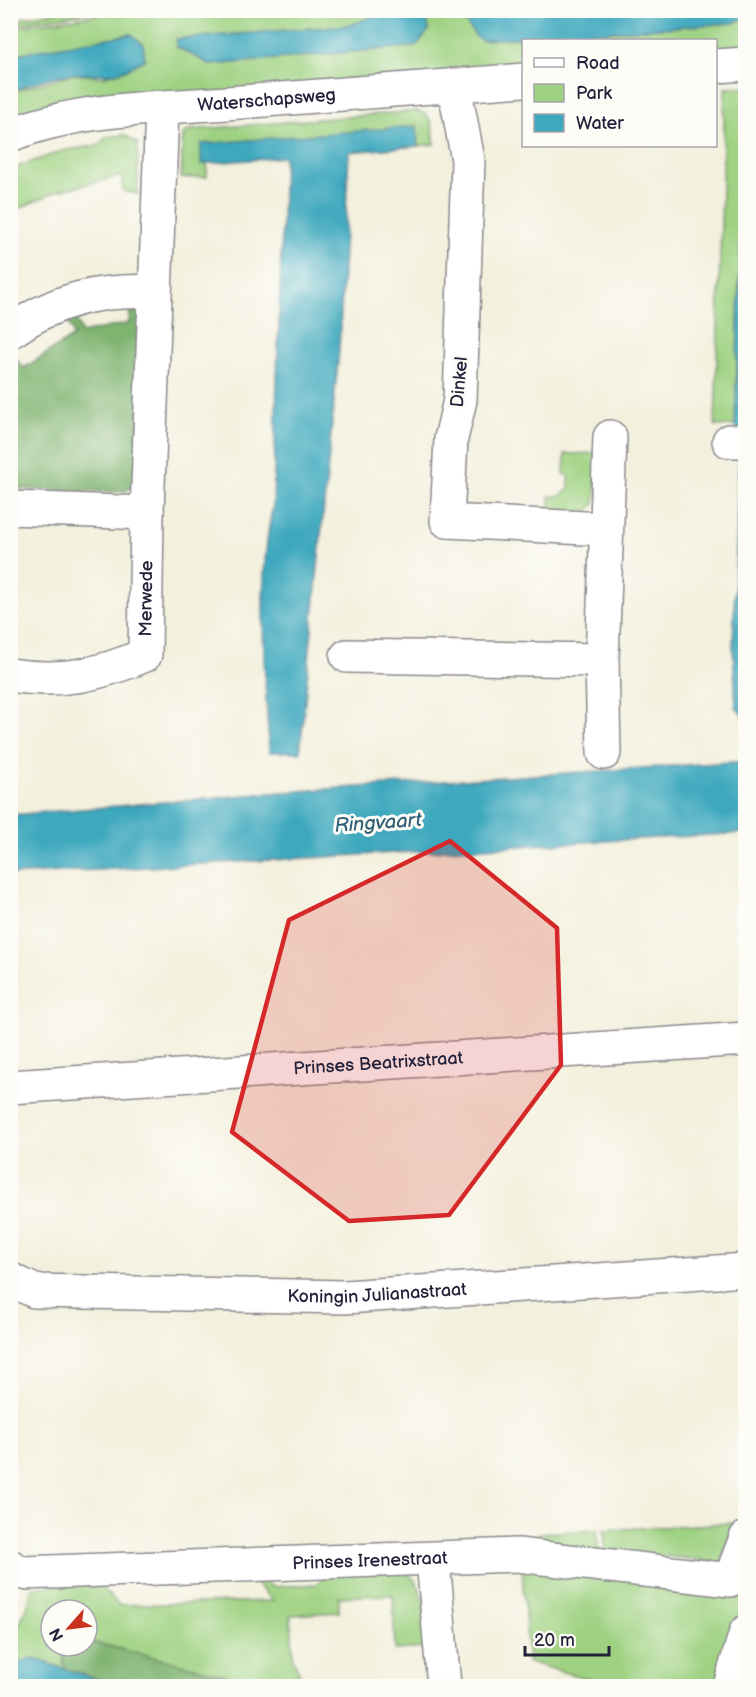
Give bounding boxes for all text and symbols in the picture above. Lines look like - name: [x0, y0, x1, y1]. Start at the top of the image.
- legend: [522, 39, 717, 147]
- text: Road: [576, 53, 620, 74]
- text: Park: [576, 83, 612, 104]
- street label: Waterschapsweg: [197, 84, 337, 116]
- text: Water: [576, 113, 624, 134]
- street label: Dinkel: [447, 356, 472, 408]
- street label: Merwede: [135, 560, 157, 637]
- water label: Ringvaart: [334, 808, 423, 838]
- street label: Prinses Beatrixstraat: [293, 1047, 464, 1079]
- street label: Koningin Julianastraat: [287, 1279, 468, 1308]
- street label: Prinses Irenestraat: [292, 1548, 448, 1574]
- north arrow: [39, 1598, 99, 1658]
- scale bar: [525, 1619, 609, 1657]
- text: N: [46, 1625, 68, 1644]
- text: 20 m: [534, 1630, 575, 1651]

